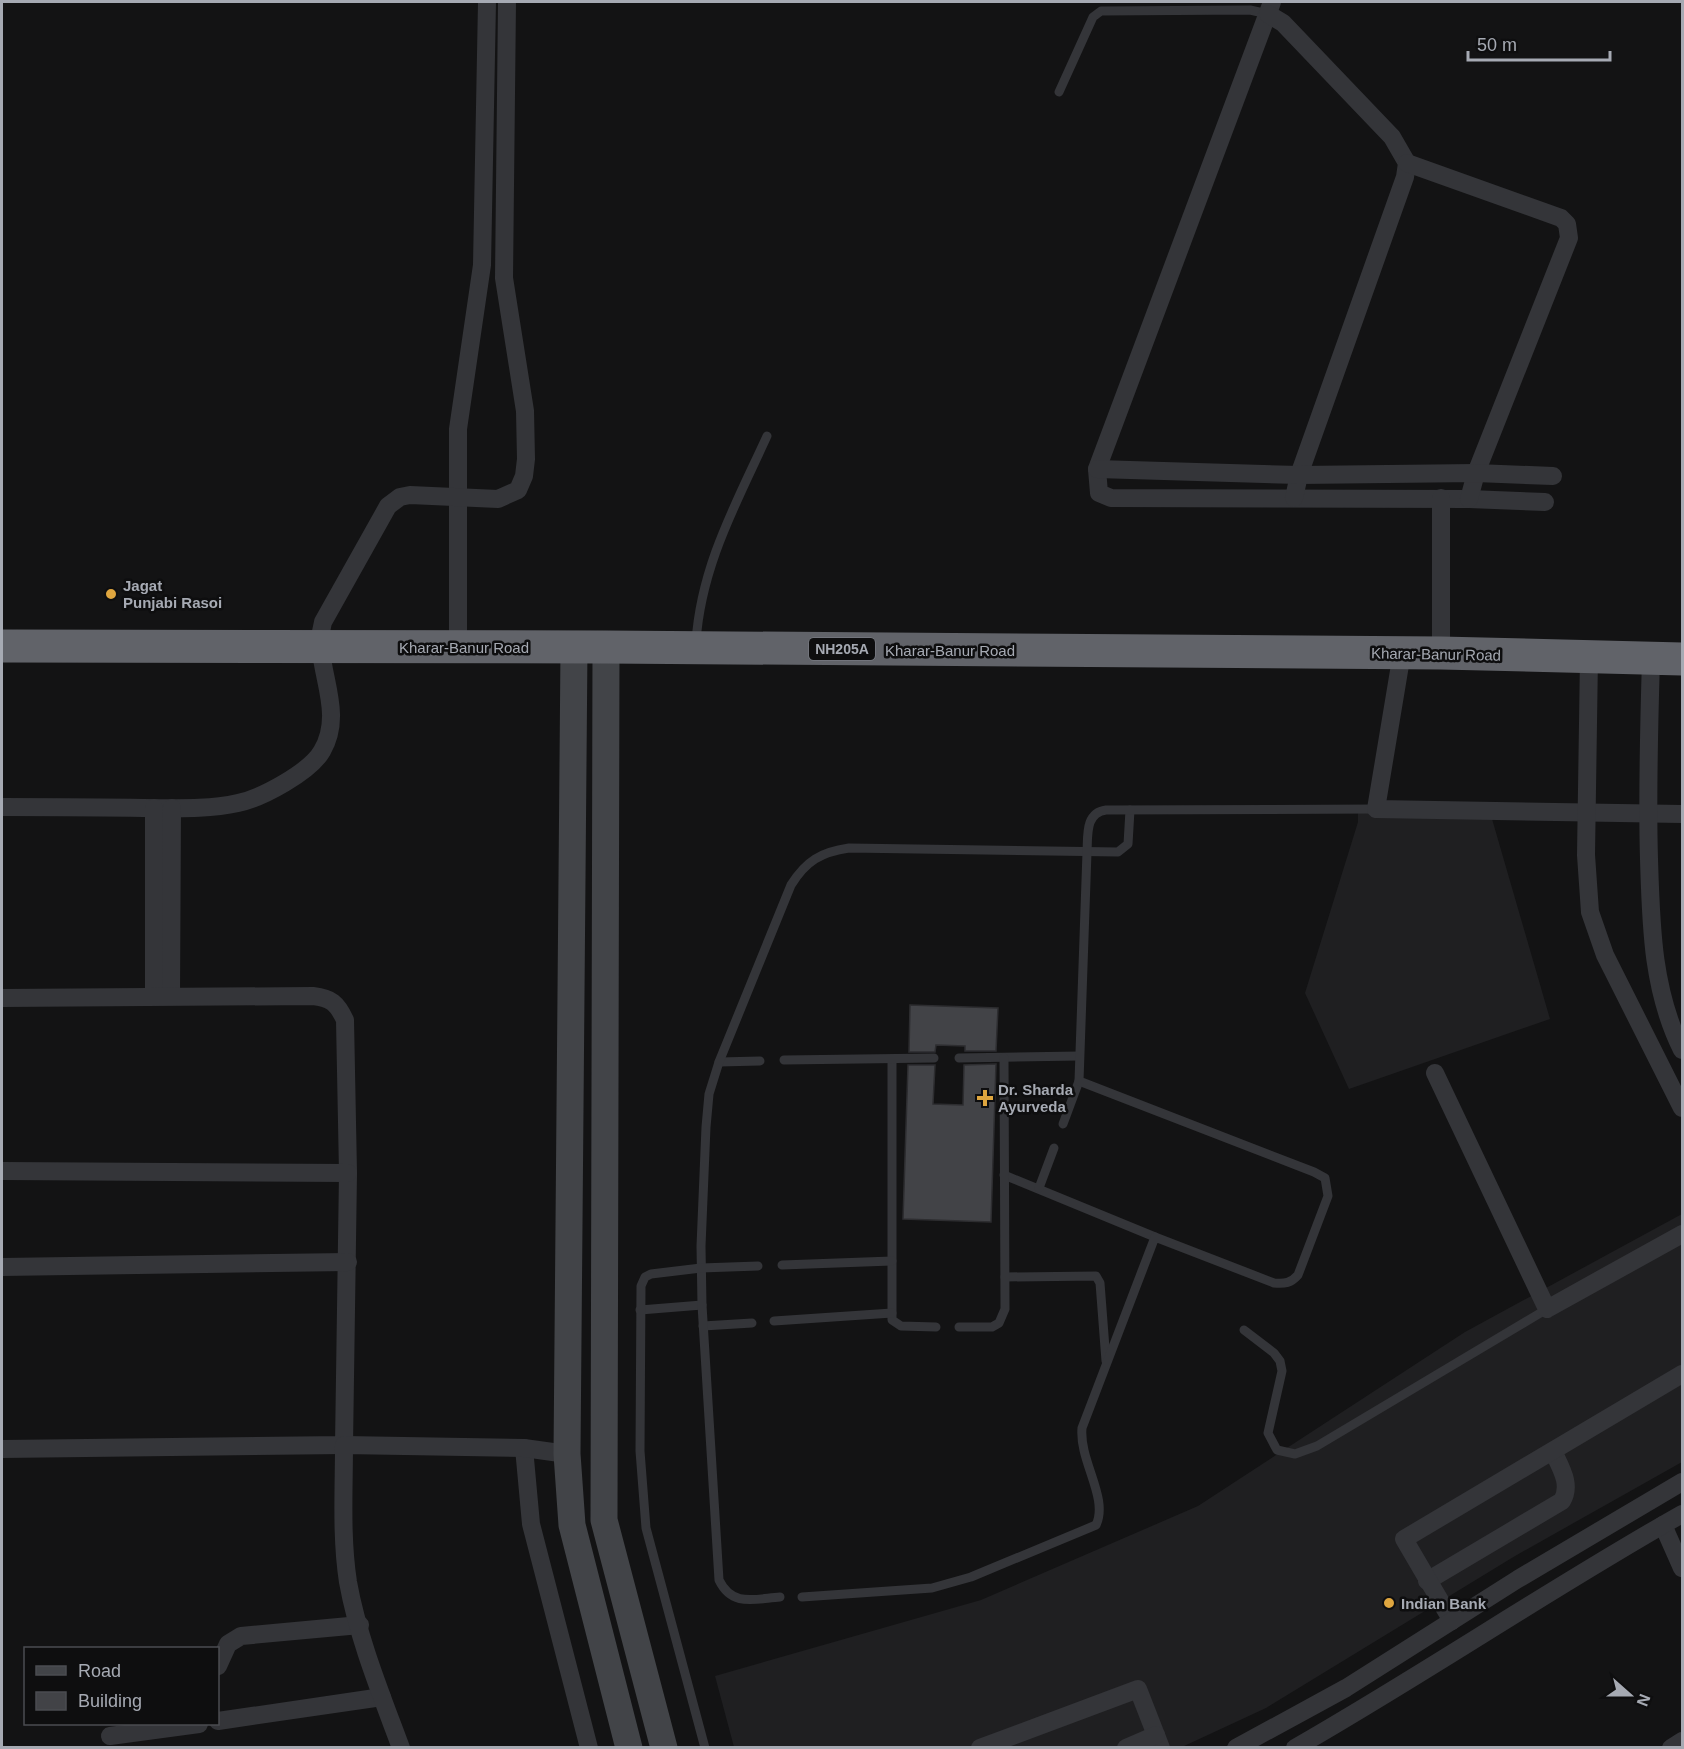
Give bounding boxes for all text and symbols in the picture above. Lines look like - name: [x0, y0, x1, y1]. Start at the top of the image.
- scale bar: [1468, 24, 1610, 62]
- text: 50 m: [1477, 35, 1517, 55]
- place label: Jagat Punjabi Rasoi: [123, 577, 222, 611]
- marker: Jagat Punjabi Rasoi: [104, 587, 118, 601]
- road number: NH205A: [809, 638, 875, 660]
- street label: Kharar-Banur Road: [399, 639, 529, 656]
- street label: Kharar-Banur Road: [885, 642, 1015, 659]
- street label: Kharar-Banur Road: [1371, 644, 1501, 664]
- place label: Dr. Sharda Ayurveda: [998, 1081, 1074, 1115]
- marker: Dr. Sharda Ayurveda: [976, 1089, 994, 1107]
- place label: Indian Bank: [1401, 1595, 1487, 1612]
- marker: Indian Bank: [1382, 1596, 1396, 1610]
- legend: [24, 1647, 219, 1725]
- text: Road: [78, 1661, 121, 1681]
- north arrow: [1600, 1665, 1660, 1725]
- text: Building: [78, 1691, 142, 1711]
- text: N: [1634, 1692, 1654, 1709]

